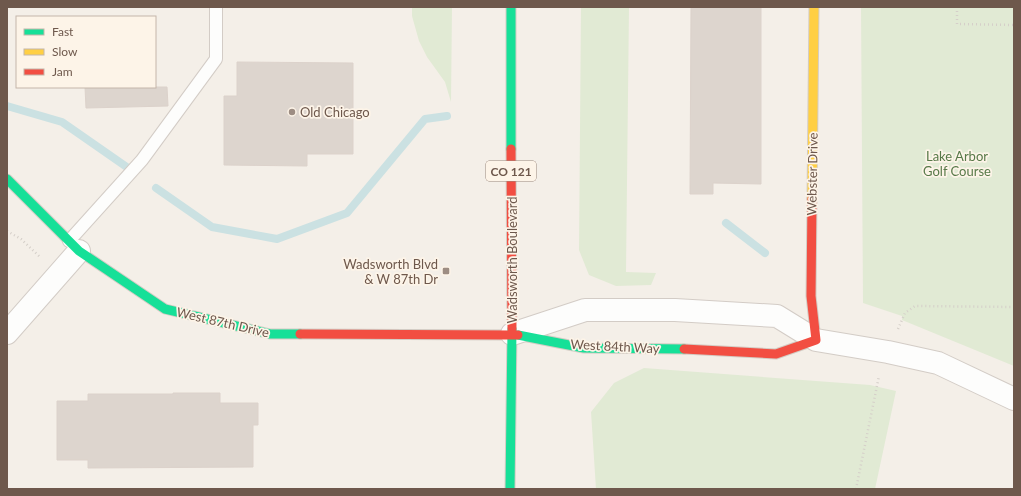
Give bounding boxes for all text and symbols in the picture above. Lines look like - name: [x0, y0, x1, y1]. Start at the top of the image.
- legend: [16, 16, 156, 88]
- text: Fast: [52, 24, 74, 39]
- text: Slow: [52, 44, 78, 59]
- text: Jam: [52, 64, 73, 79]
- place label: Old Chicago: [300, 104, 370, 120]
- marker: Old Chicago: [287, 107, 297, 117]
- street label: Webster Drive: [803, 132, 821, 216]
- park label: Lake Arbor Golf Course: [923, 148, 991, 179]
- road number: CO 121: [486, 161, 536, 181]
- street label: Wadsworth Boulevard: [504, 196, 520, 324]
- place label: Wadsworth Blvd & W 87th Dr: [343, 256, 438, 287]
- marker: Wadsworth Blvd & W 87th Dr: [441, 266, 451, 276]
- street label: West 87th Drive: [175, 304, 271, 340]
- street label: West 84th Way: [570, 336, 660, 356]

